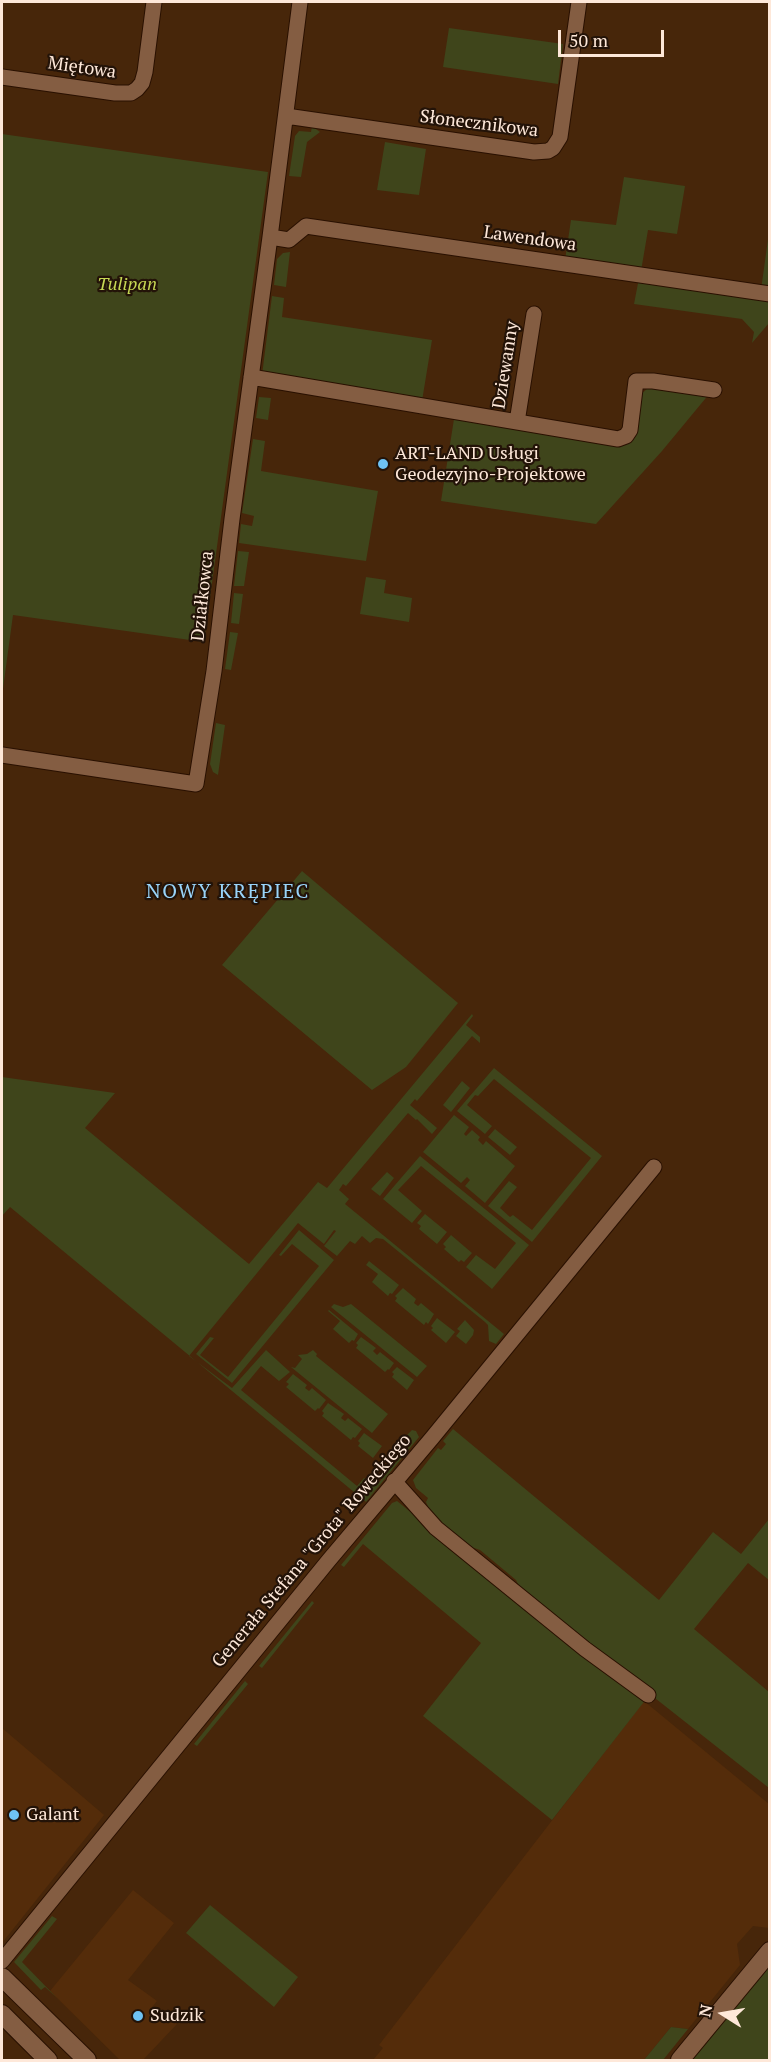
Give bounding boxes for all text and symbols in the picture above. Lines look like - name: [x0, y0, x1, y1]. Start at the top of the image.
- scale bar: [561, 18, 668, 56]
- text: 50 m: [569, 28, 608, 52]
- street label: Miętowa: [46, 53, 118, 83]
- street label: Słonecznikowa: [419, 106, 539, 142]
- street label: Lawendowa: [482, 222, 578, 256]
- park label: Tulipan: [97, 274, 157, 296]
- street label: Dziewanny: [488, 320, 524, 410]
- place label: ART-LAND Usługi Geodezyjno-Projektowe: [395, 443, 586, 486]
- marker: ART-LAND Usługi Geodezyjno-Projektowe: [376, 457, 390, 471]
- street label: Działkowca: [188, 550, 218, 642]
- district label: NOWY KRĘPIEC: [146, 880, 310, 904]
- street label: Generała Stefana "Grota" Roweckiego: [208, 1430, 416, 1672]
- place label: Galant: [26, 1804, 79, 1826]
- marker: Galant: [7, 1808, 21, 1822]
- north arrow: [693, 1984, 753, 2044]
- text: N: [693, 2003, 717, 2019]
- place label: Sudzik: [150, 2005, 203, 2027]
- marker: Sudzik: [131, 2009, 145, 2023]

